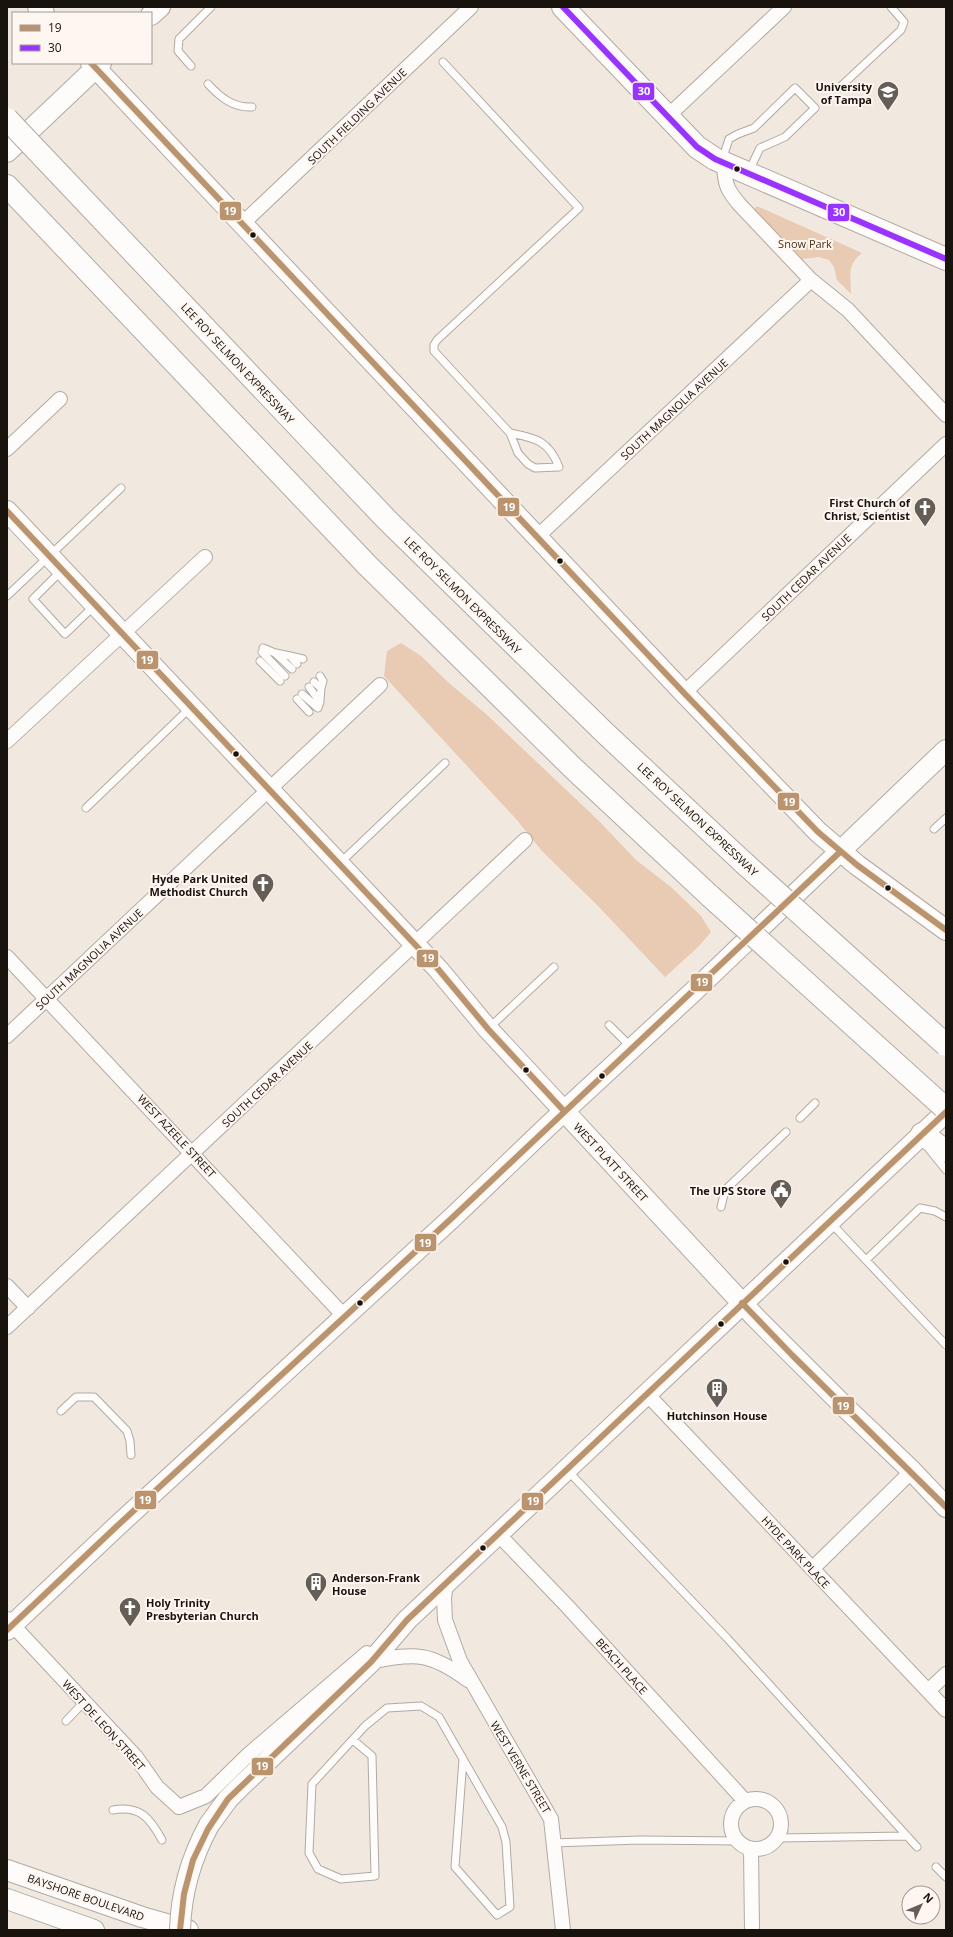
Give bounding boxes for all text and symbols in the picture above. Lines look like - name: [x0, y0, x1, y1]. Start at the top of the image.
- legend: [12, 12, 152, 64]
- text: 19: [48, 19, 62, 36]
- text: 30: [48, 39, 62, 56]
- street label: SOUTH FIELDING AVENUE: [304, 65, 410, 167]
- place label: University of Tampa: [815, 79, 873, 107]
- school or university icon: University of Tampa: [875, 79, 901, 112]
- line badge: 30: [632, 82, 655, 101]
- text: 30: [638, 83, 650, 98]
- unlabelled marker: [732, 164, 742, 174]
- line badge: 19: [219, 201, 242, 221]
- text: 19: [224, 203, 236, 218]
- line badge: 30: [827, 203, 850, 222]
- text: 30: [833, 204, 845, 219]
- unlabelled marker: [248, 230, 258, 240]
- park label: Snow Park: [778, 236, 832, 251]
- street label: LEE ROY SELMON EXPRESSWAY: [178, 299, 299, 427]
- street label: SOUTH MAGNOLIA AVENUE: [617, 355, 731, 463]
- place label: First Church of Christ, Scientist: [824, 495, 911, 523]
- church icon: First Church of Christ, Scientist: [912, 495, 938, 528]
- line badge: 19: [497, 497, 520, 517]
- text: 19: [503, 499, 515, 514]
- street label: SOUTH CEDAR AVENUE: [758, 530, 854, 624]
- street label: LEE ROY SELMON EXPRESSWAY: [401, 533, 525, 657]
- unlabelled marker: [555, 556, 565, 566]
- line badge: 19: [136, 650, 159, 670]
- text: 19: [141, 652, 153, 667]
- unlabelled marker: [231, 749, 241, 759]
- street label: LEE ROY SELMON EXPRESSWAY: [634, 759, 762, 880]
- line badge: 19: [777, 792, 800, 811]
- text: 19: [783, 794, 795, 809]
- place label: Hyde Park United Methodist Church: [150, 871, 248, 899]
- church icon: Hyde Park United Methodist Church: [250, 871, 276, 904]
- unlabelled marker: [883, 883, 893, 893]
- street label: SOUTH MAGNOLIA AVENUE: [32, 905, 146, 1013]
- line badge: 19: [416, 949, 439, 968]
- text: 19: [422, 950, 434, 965]
- line badge: 19: [690, 973, 713, 992]
- text: 19: [696, 974, 708, 989]
- street label: SOUTH CEDAR AVENUE: [218, 1038, 316, 1130]
- unlabelled marker: [521, 1065, 531, 1075]
- unlabelled marker: [597, 1071, 607, 1081]
- street label: WEST AZEELE STREET: [134, 1091, 220, 1181]
- street label: WEST PLATT STREET: [571, 1119, 651, 1205]
- public building icon: The UPS Store: [768, 1177, 794, 1210]
- place label: The UPS Store: [690, 1183, 766, 1198]
- line badge: 19: [414, 1233, 437, 1252]
- text: 19: [419, 1235, 431, 1250]
- unlabelled marker: [781, 1257, 791, 1267]
- unlabelled marker: [355, 1298, 365, 1308]
- unlabelled marker: [716, 1319, 726, 1329]
- building icon: Hutchinson House: [704, 1376, 730, 1409]
- line badge: 19: [832, 1396, 855, 1415]
- text: 19: [837, 1398, 849, 1413]
- place label: Hutchinson House: [667, 1408, 768, 1423]
- line badge: 19: [134, 1490, 157, 1510]
- text: 19: [139, 1492, 151, 1507]
- line badge: 19: [521, 1492, 544, 1511]
- text: 19: [527, 1493, 539, 1508]
- street label: HYDE PARK PLACE: [759, 1513, 833, 1591]
- unlabelled marker: [478, 1543, 488, 1553]
- building icon: Anderson-Frank House: [303, 1570, 329, 1603]
- place label: Anderson-Frank House: [332, 1570, 420, 1598]
- church icon: Holy Trinity Presbyterian Church: [117, 1595, 143, 1628]
- place label: Holy Trinity Presbyterian Church: [146, 1595, 259, 1623]
- street label: BEACH PLACE: [593, 1635, 651, 1697]
- street label: WEST DE LEON STREET: [59, 1677, 149, 1773]
- street label: WEST VERNE STREET: [488, 1718, 554, 1816]
- line badge: 19: [251, 1757, 274, 1776]
- text: 19: [256, 1758, 268, 1773]
- street label: BAYSHORE BOULEVARD: [26, 1870, 146, 1924]
- north arrow: [901, 1885, 941, 1925]
- text: N: [920, 1889, 937, 1906]

